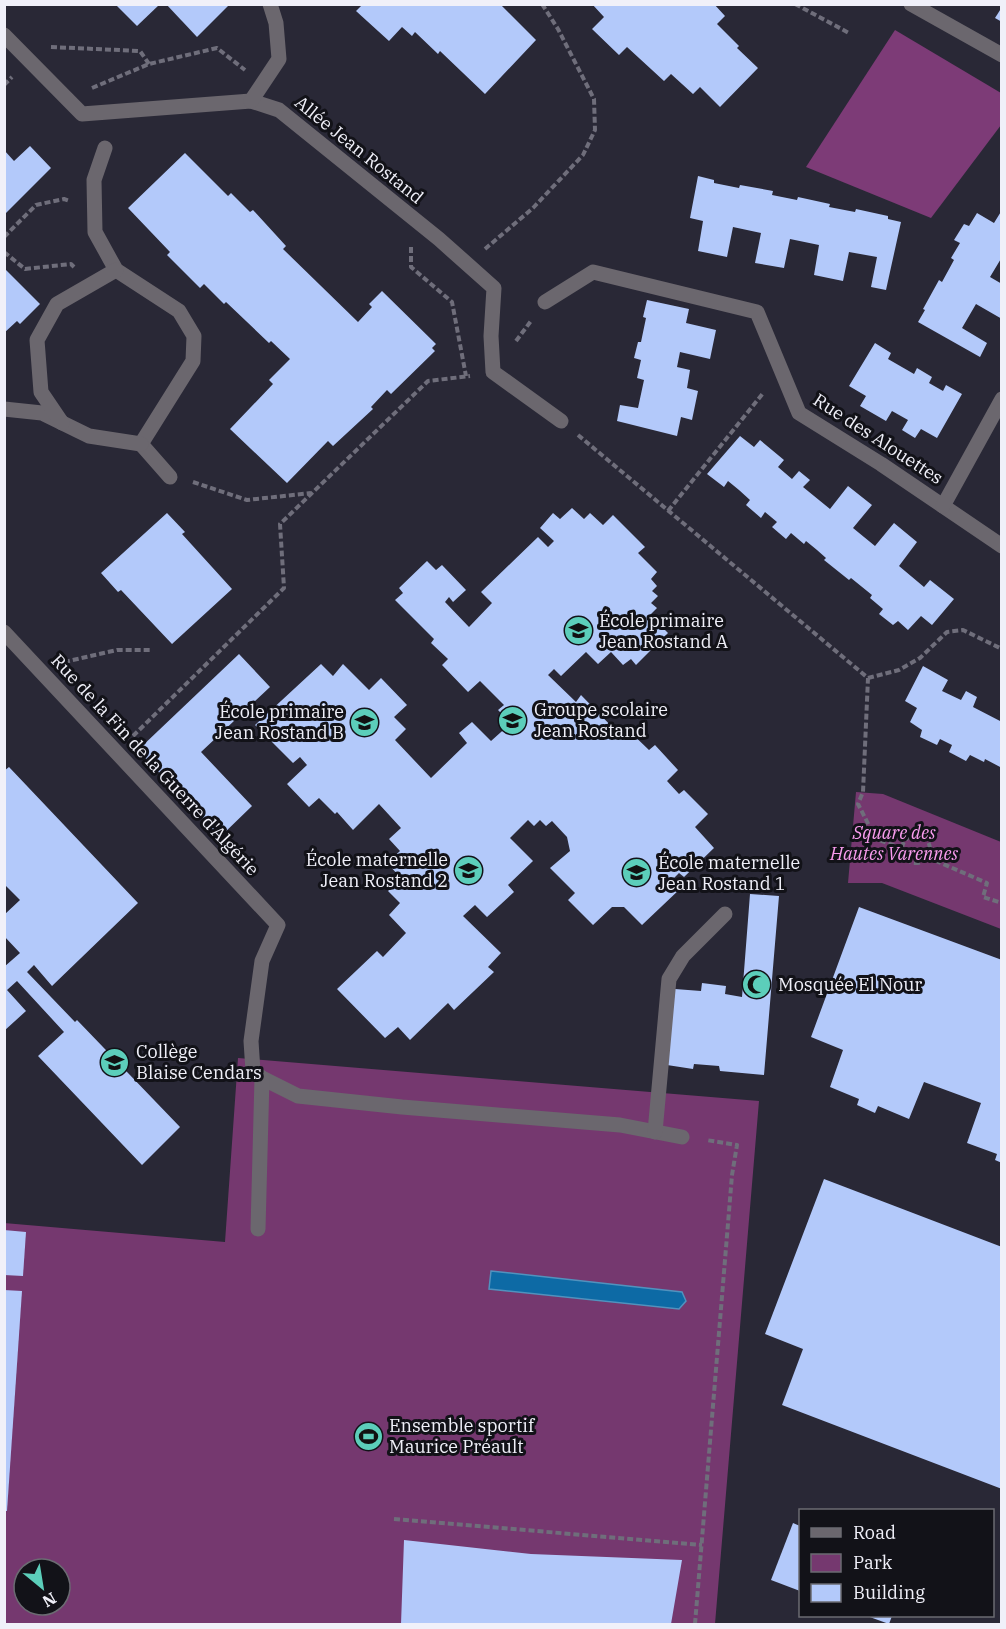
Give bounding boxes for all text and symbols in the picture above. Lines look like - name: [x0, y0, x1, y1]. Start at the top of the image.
- street label: Allée Jean Rostand: [290, 91, 428, 209]
- street label: Rue des Alouettes: [809, 388, 947, 489]
- place label: École primaire Jean Rostand A: [599, 609, 729, 653]
- school or university icon: École primaire Jean Rostand A: [562, 615, 594, 647]
- street label: Rue de la Fin de la Guerre d'Algérie: [46, 649, 264, 880]
- place label: Groupe scolaire Jean Rostand: [534, 698, 668, 742]
- place label: École primaire Jean Rostand B: [215, 700, 344, 744]
- school or university icon: Groupe scolaire Jean Rostand: [497, 704, 529, 736]
- school or university icon: École primaire Jean Rostand B: [349, 706, 381, 738]
- park label: Square des Hautes Varennes: [829, 821, 958, 865]
- place label: École maternelle Jean Rostand 2: [306, 848, 448, 892]
- place label: École maternelle Jean Rostand 1: [658, 851, 800, 895]
- school or university icon: École maternelle Jean Rostand 2: [453, 854, 485, 886]
- school or university icon: École maternelle Jean Rostand 1: [621, 857, 653, 889]
- mosque icon: Mosquée El Nour: [741, 969, 773, 1001]
- place label: Mosquée El Nour: [778, 973, 922, 996]
- place label: Collège Blaise Cendars: [136, 1040, 262, 1084]
- school or university icon: Collège Blaise Cendars: [99, 1046, 131, 1078]
- place label: Ensemble sportif Maurice Préault: [389, 1414, 536, 1458]
- sports icon: Ensemble sportif Maurice Préault: [352, 1420, 384, 1452]
- legend: [799, 1509, 994, 1617]
- text: Road: [853, 1521, 896, 1544]
- text: Park: [853, 1551, 893, 1574]
- north arrow: [12, 1557, 72, 1617]
- text: Building: [853, 1581, 925, 1604]
- text: N: [39, 1588, 60, 1612]

